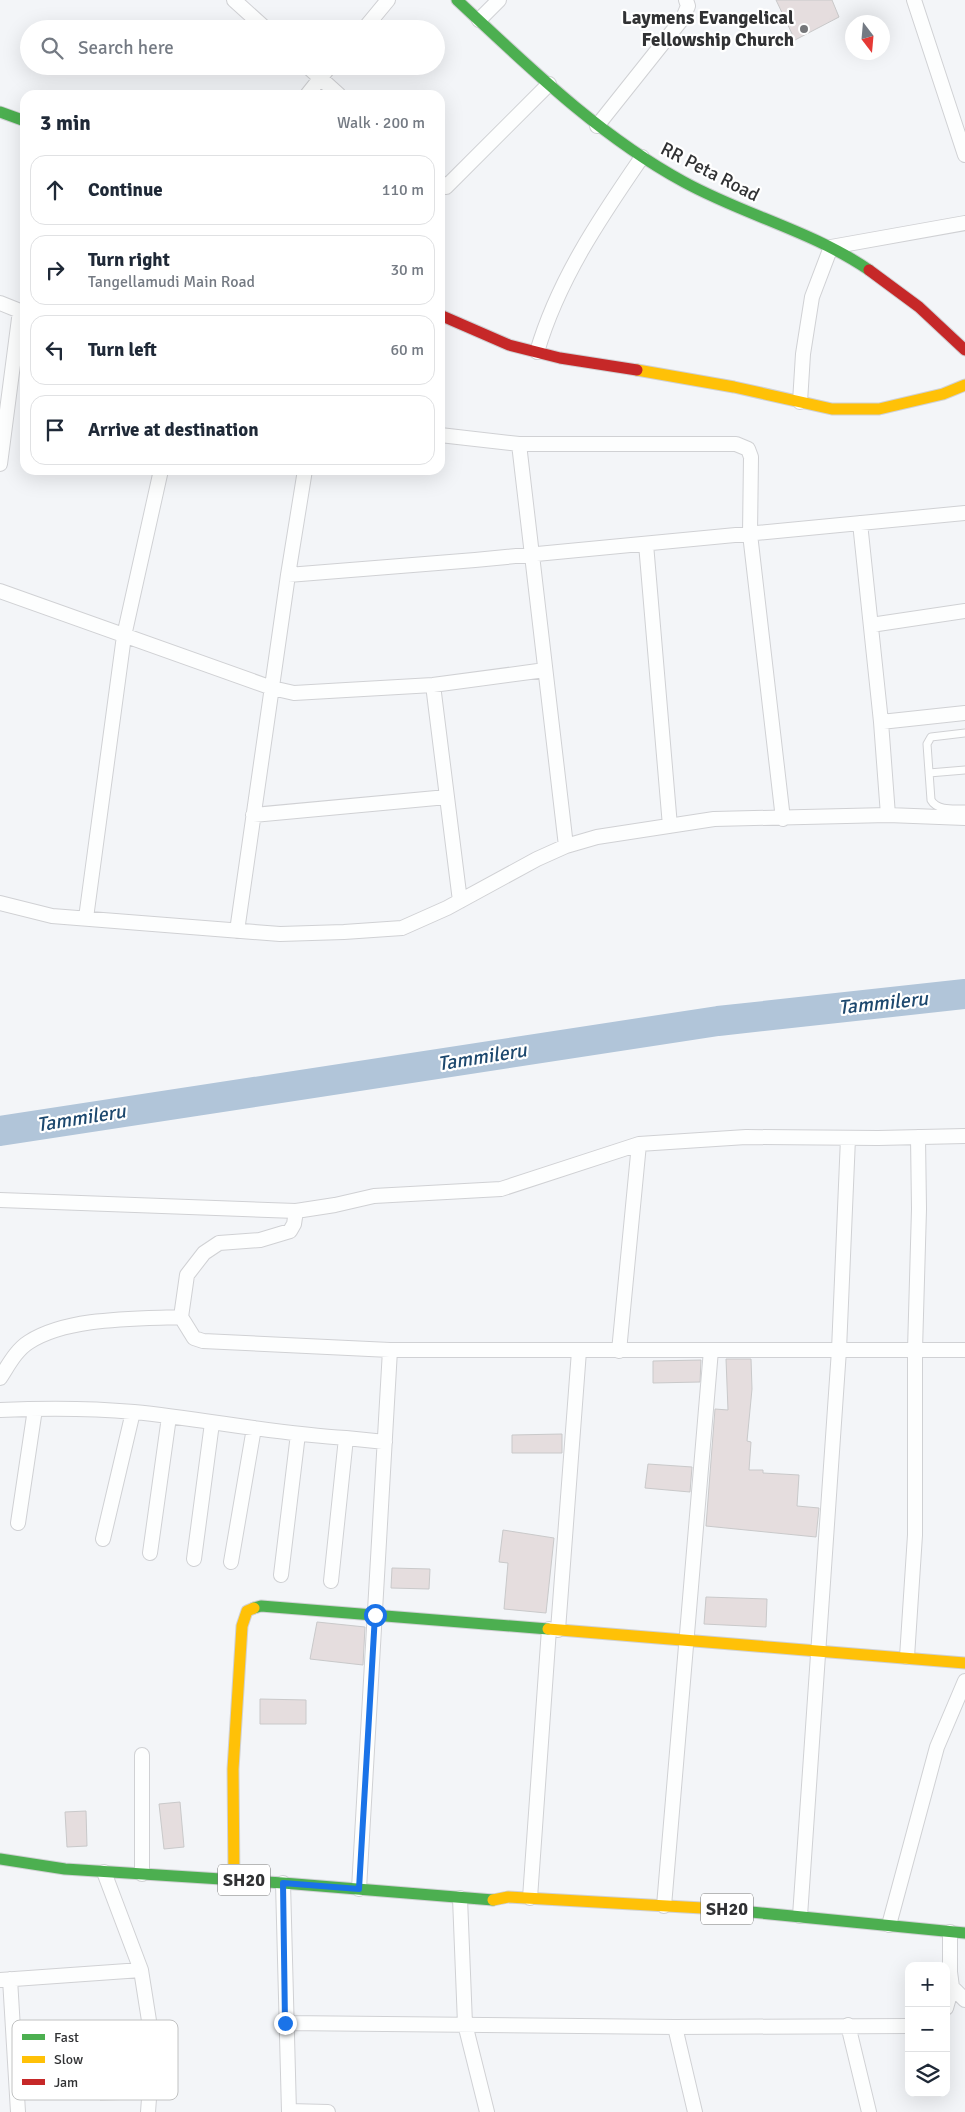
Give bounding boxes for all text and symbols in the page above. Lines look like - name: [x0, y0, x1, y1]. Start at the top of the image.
- place label: Laymens Evangelical Fellowship Church: [622, 6, 794, 52]
- north arrow: [845, 15, 890, 60]
- search box: [20, 20, 445, 75]
- marker: Laymens Evangelical Fellowship Church: [798, 23, 810, 35]
- icon: search: [38, 34, 66, 62]
- text: Search here: [78, 36, 174, 60]
- text: 3 min: [40, 110, 91, 136]
- text: Walk · 200 m: [337, 113, 425, 133]
- street label: RR Peta Road: [656, 137, 764, 207]
- icon: ahead: [41, 176, 69, 204]
- text: Continue: [88, 178, 163, 202]
- text: 110 m: [382, 180, 424, 200]
- text: Turn right: [88, 248, 170, 272]
- icon: right: [41, 256, 69, 284]
- text: 30 m: [390, 260, 424, 280]
- text: Tangellamudi Main Road: [88, 272, 255, 292]
- icon: left: [41, 336, 69, 364]
- text: Turn left: [88, 338, 157, 362]
- text: 60 m: [390, 340, 424, 360]
- icon: arrive: [41, 416, 69, 444]
- text: Arrive at destination: [88, 418, 259, 442]
- water label: Tammileru: [837, 986, 930, 1020]
- water label: Tammileru: [436, 1037, 529, 1076]
- water label: Tammileru: [35, 1098, 128, 1137]
- route start: [364, 1604, 387, 1627]
- road number: SH20: [218, 1864, 270, 1896]
- road number: SH20: [701, 1894, 753, 1925]
- map controls: [905, 1962, 950, 2097]
- button: +: [905, 1962, 950, 2007]
- button: −: [905, 2007, 950, 2052]
- route end: [274, 2012, 297, 2035]
- legend: [12, 2020, 178, 2100]
- text: Fast: [54, 2029, 79, 2046]
- text: Slow: [54, 2051, 83, 2068]
- button: layers: [905, 2052, 950, 2097]
- text: Jam: [54, 2074, 78, 2091]

